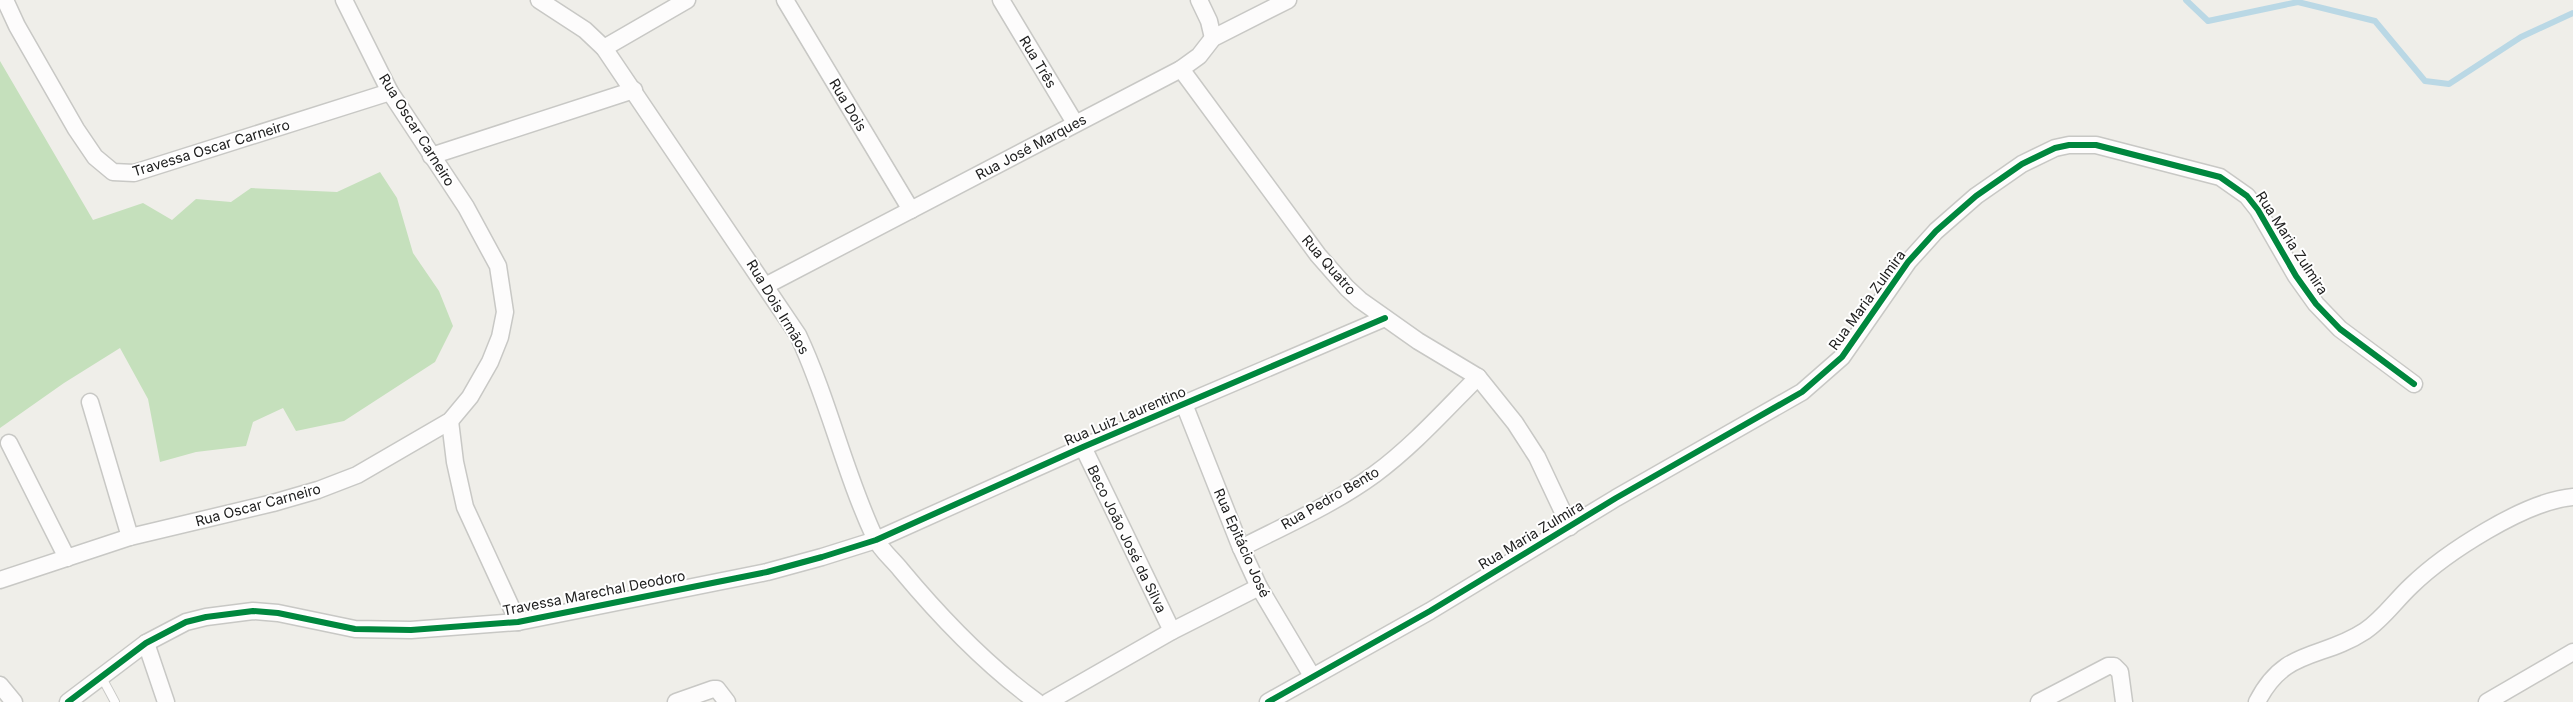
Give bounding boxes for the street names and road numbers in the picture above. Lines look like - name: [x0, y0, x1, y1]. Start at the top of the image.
- street label: Rua Três: [1016, 33, 1061, 91]
- street label: Rua Oscar Carneiro: [376, 70, 459, 189]
- street label: Rua Dois: [826, 75, 871, 134]
- street label: Rua José Marques: [973, 110, 1089, 183]
- street label: Travessa Oscar Carneiro: [130, 115, 292, 180]
- street label: Rua Maria Zulmira: [2253, 188, 2332, 297]
- street label: Rua Quatro: [1299, 231, 1360, 298]
- street label: Rua Maria Zulmira: [1825, 246, 1909, 353]
- street label: Rua Dois Irmãos: [743, 256, 813, 357]
- street label: Rua Luiz Laurentino: [1061, 382, 1188, 449]
- street label: Beco João José da Silva: [1084, 462, 1171, 615]
- street label: Rua Pedro Bento: [1278, 463, 1382, 533]
- street label: Rua Oscar Carneiro: [193, 480, 322, 529]
- street label: Rua Epitácio José: [1211, 486, 1274, 600]
- street label: Rua Maria Zulmira: [1475, 496, 1586, 573]
- street label: Travessa Marechal Deodoro: [501, 566, 687, 619]

